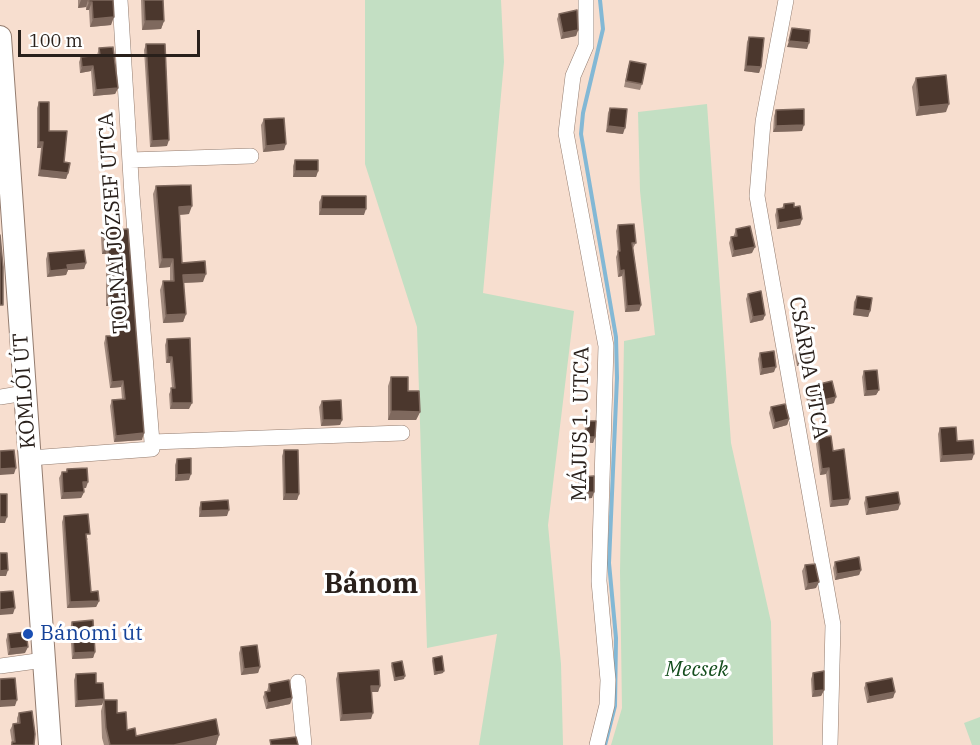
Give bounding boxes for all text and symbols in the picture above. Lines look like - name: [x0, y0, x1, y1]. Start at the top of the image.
- scale bar: [21, 18, 202, 56]
- text: 100 m: [29, 29, 83, 52]
- street label: TOLNAI JÓZSEF UTCA: [94, 111, 134, 335]
- street label: CSÁRDA UTCA: [783, 295, 833, 441]
- street label: KOMLÓI ÚT: [8, 332, 42, 450]
- street label: MÁJUS 1. UTCA: [567, 346, 595, 502]
- district label: Bánom: [324, 569, 418, 601]
- place label: Bánomi út: [40, 621, 143, 647]
- marker: Bánomi út: [21, 627, 35, 641]
- park label: Mecsek: [665, 657, 729, 683]

